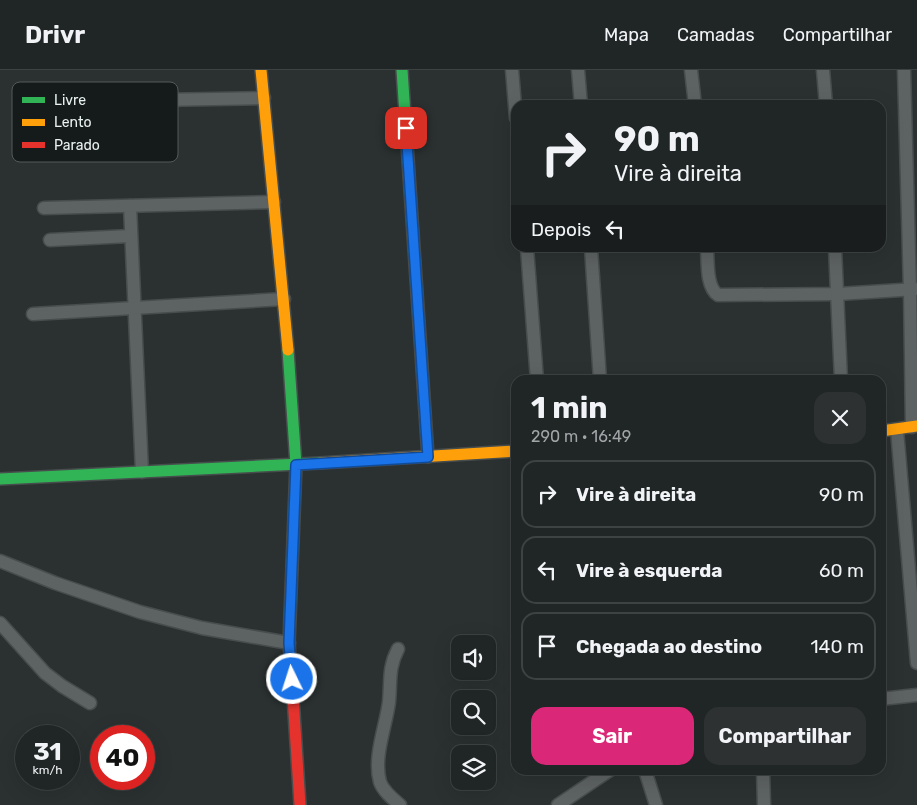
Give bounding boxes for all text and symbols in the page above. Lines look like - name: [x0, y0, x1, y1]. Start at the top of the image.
- text: Drivr: [25, 21, 85, 49]
- text: Mapa: [604, 24, 649, 46]
- text: Camadas: [677, 24, 755, 46]
- text: Compartilhar: [783, 24, 892, 46]
- legend: [12, 82, 178, 162]
- text: Livre: [54, 92, 86, 109]
- pin: [385, 107, 427, 149]
- text: Lento: [54, 114, 91, 131]
- icon: arrive: [392, 114, 420, 142]
- text: 90 m: [614, 118, 700, 160]
- icon: right: [531, 120, 596, 185]
- text: Parado: [54, 137, 100, 154]
- text: Vire à direita: [614, 160, 742, 187]
- icon: left: [601, 215, 629, 243]
- text: Depois: [531, 218, 591, 241]
- text: 1 min: [531, 390, 608, 426]
- button: close: [814, 392, 866, 444]
- text: 290 m · 16:49: [531, 427, 631, 446]
- icon: right: [533, 480, 561, 508]
- text: Vire à direita: [576, 483, 696, 506]
- text: 90 m: [819, 483, 864, 506]
- icon: left: [533, 556, 561, 584]
- text: Vire à esquerda: [576, 559, 723, 582]
- text: 60 m: [819, 559, 864, 582]
- icon: arrive: [533, 632, 561, 660]
- map controls: [451, 635, 496, 790]
- button: sound: [451, 635, 496, 680]
- text: Chegada ao destino: [576, 635, 762, 658]
- text: 140 m: [810, 635, 864, 658]
- position arrow: [265, 652, 317, 704]
- button: search: [451, 690, 496, 735]
- button: Sair: [531, 707, 694, 765]
- button: Compartilhar: [704, 707, 866, 765]
- speed limit sign: 40: [90, 725, 155, 790]
- text: 31: [33, 737, 62, 766]
- button: layers: [451, 745, 496, 790]
- text: km/h: [33, 763, 62, 777]

